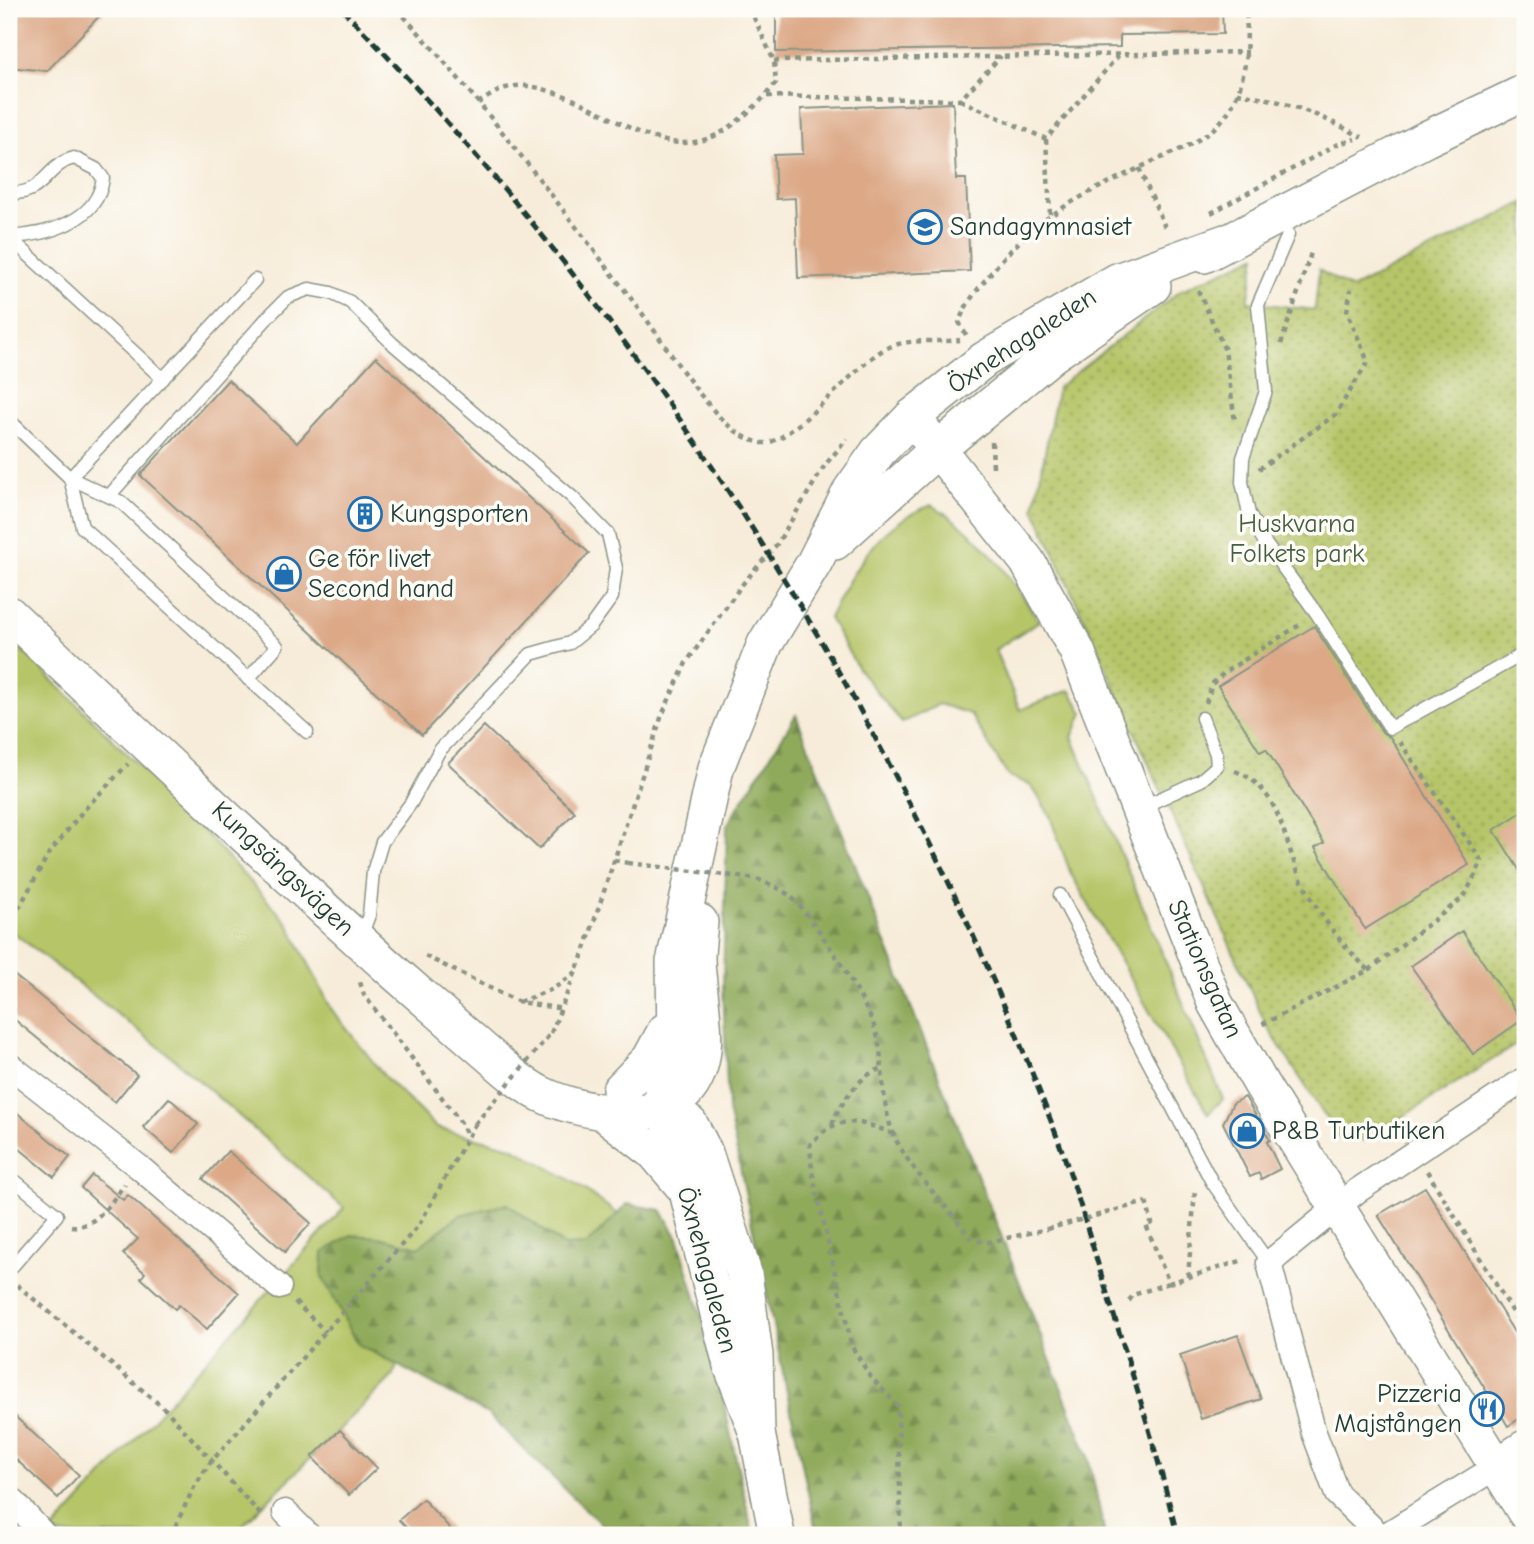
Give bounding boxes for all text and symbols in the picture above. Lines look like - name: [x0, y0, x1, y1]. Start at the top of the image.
- school or university icon: Sandagymnasiet: [906, 208, 944, 246]
- place label: Sandagymnasiet: [950, 212, 1133, 242]
- street label: Öxnehagaleden: [942, 282, 1102, 400]
- building icon: Kungsporten: [346, 495, 384, 533]
- place label: Kungsporten: [390, 499, 529, 529]
- park label: Huskvarna Folkets park: [1229, 509, 1365, 569]
- place label: Ge för livet Second hand: [308, 544, 454, 604]
- shop icon: Ge för livet Second hand: [265, 555, 303, 593]
- street label: Kungsängsvägen: [205, 795, 361, 943]
- street label: Stationsgatan: [1161, 895, 1249, 1043]
- shop icon: P&B Turbutiken: [1228, 1112, 1266, 1150]
- place label: P&B Turbutiken: [1272, 1116, 1445, 1146]
- street label: Öxnehagaleden: [670, 1184, 744, 1356]
- place label: Pizzeria Majstången: [1334, 1379, 1462, 1439]
- restaurant icon: Pizzeria Majstången: [1468, 1390, 1506, 1428]

